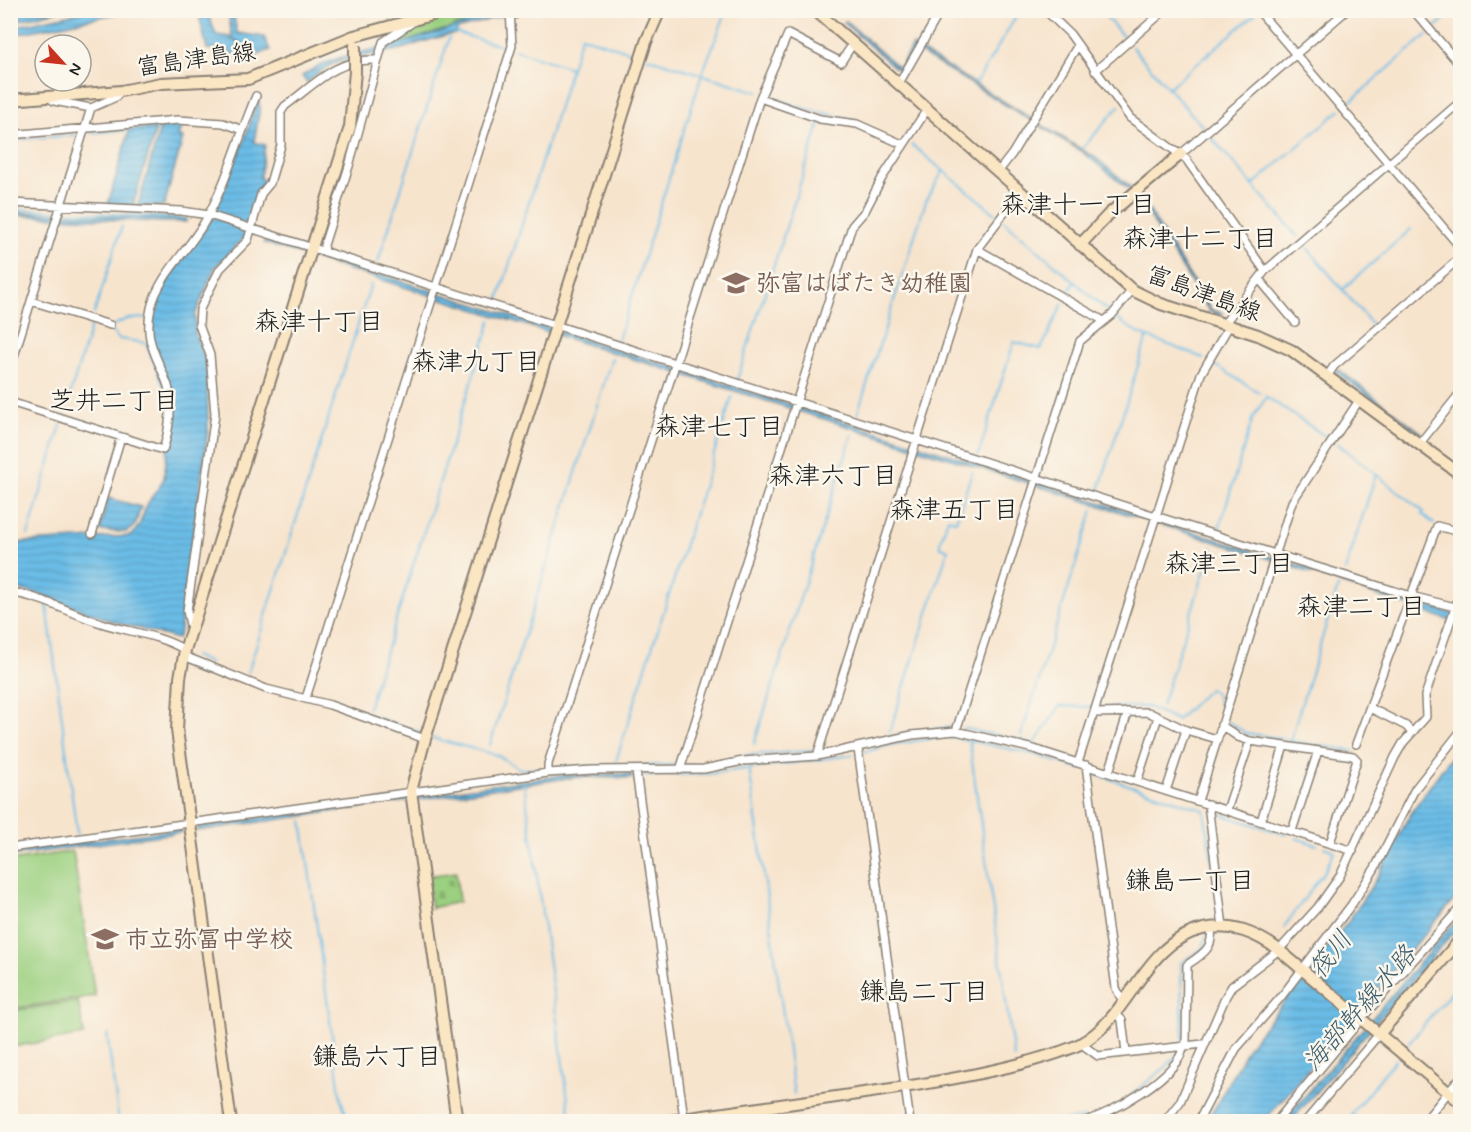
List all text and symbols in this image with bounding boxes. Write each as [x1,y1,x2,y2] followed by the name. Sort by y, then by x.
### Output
[33,33,93,93] north arrow
[135,37,258,84] street label: 富島津島線
[63,60,87,79] text: N
[1000,189,1156,223] district label: 森津十一丁目
[1122,223,1278,257] district label: 森津十二丁目
[1142,259,1265,329] street label: 富島津島線
[721,268,751,298] school or university icon: 弥富はばたき幼稚園
[756,269,972,300] place label: 弥富はばたき幼稚園
[254,306,384,340] district label: 森津十丁目
[411,346,541,380] district label: 森津九丁目
[49,385,179,419] district label: 芝井二丁目
[654,411,784,445] district label: 森津七丁目
[768,460,898,494] district label: 森津六丁目
[889,494,1019,528] district label: 森津五丁目
[1164,548,1294,582] district label: 森津三丁目
[1296,591,1426,625] district label: 森津二丁目
[1125,865,1255,899] district label: 鎌島一丁目
[90,924,120,954] school or university icon: 市立弥冨中学校
[1302,924,1361,986] water label: 筏川
[125,925,293,956] place label: 市立弥冨中学校
[1297,938,1426,1079] water label: 海部幹線水路
[859,976,989,1010] district label: 鎌島二丁目
[312,1041,442,1075] district label: 鎌島六丁目

